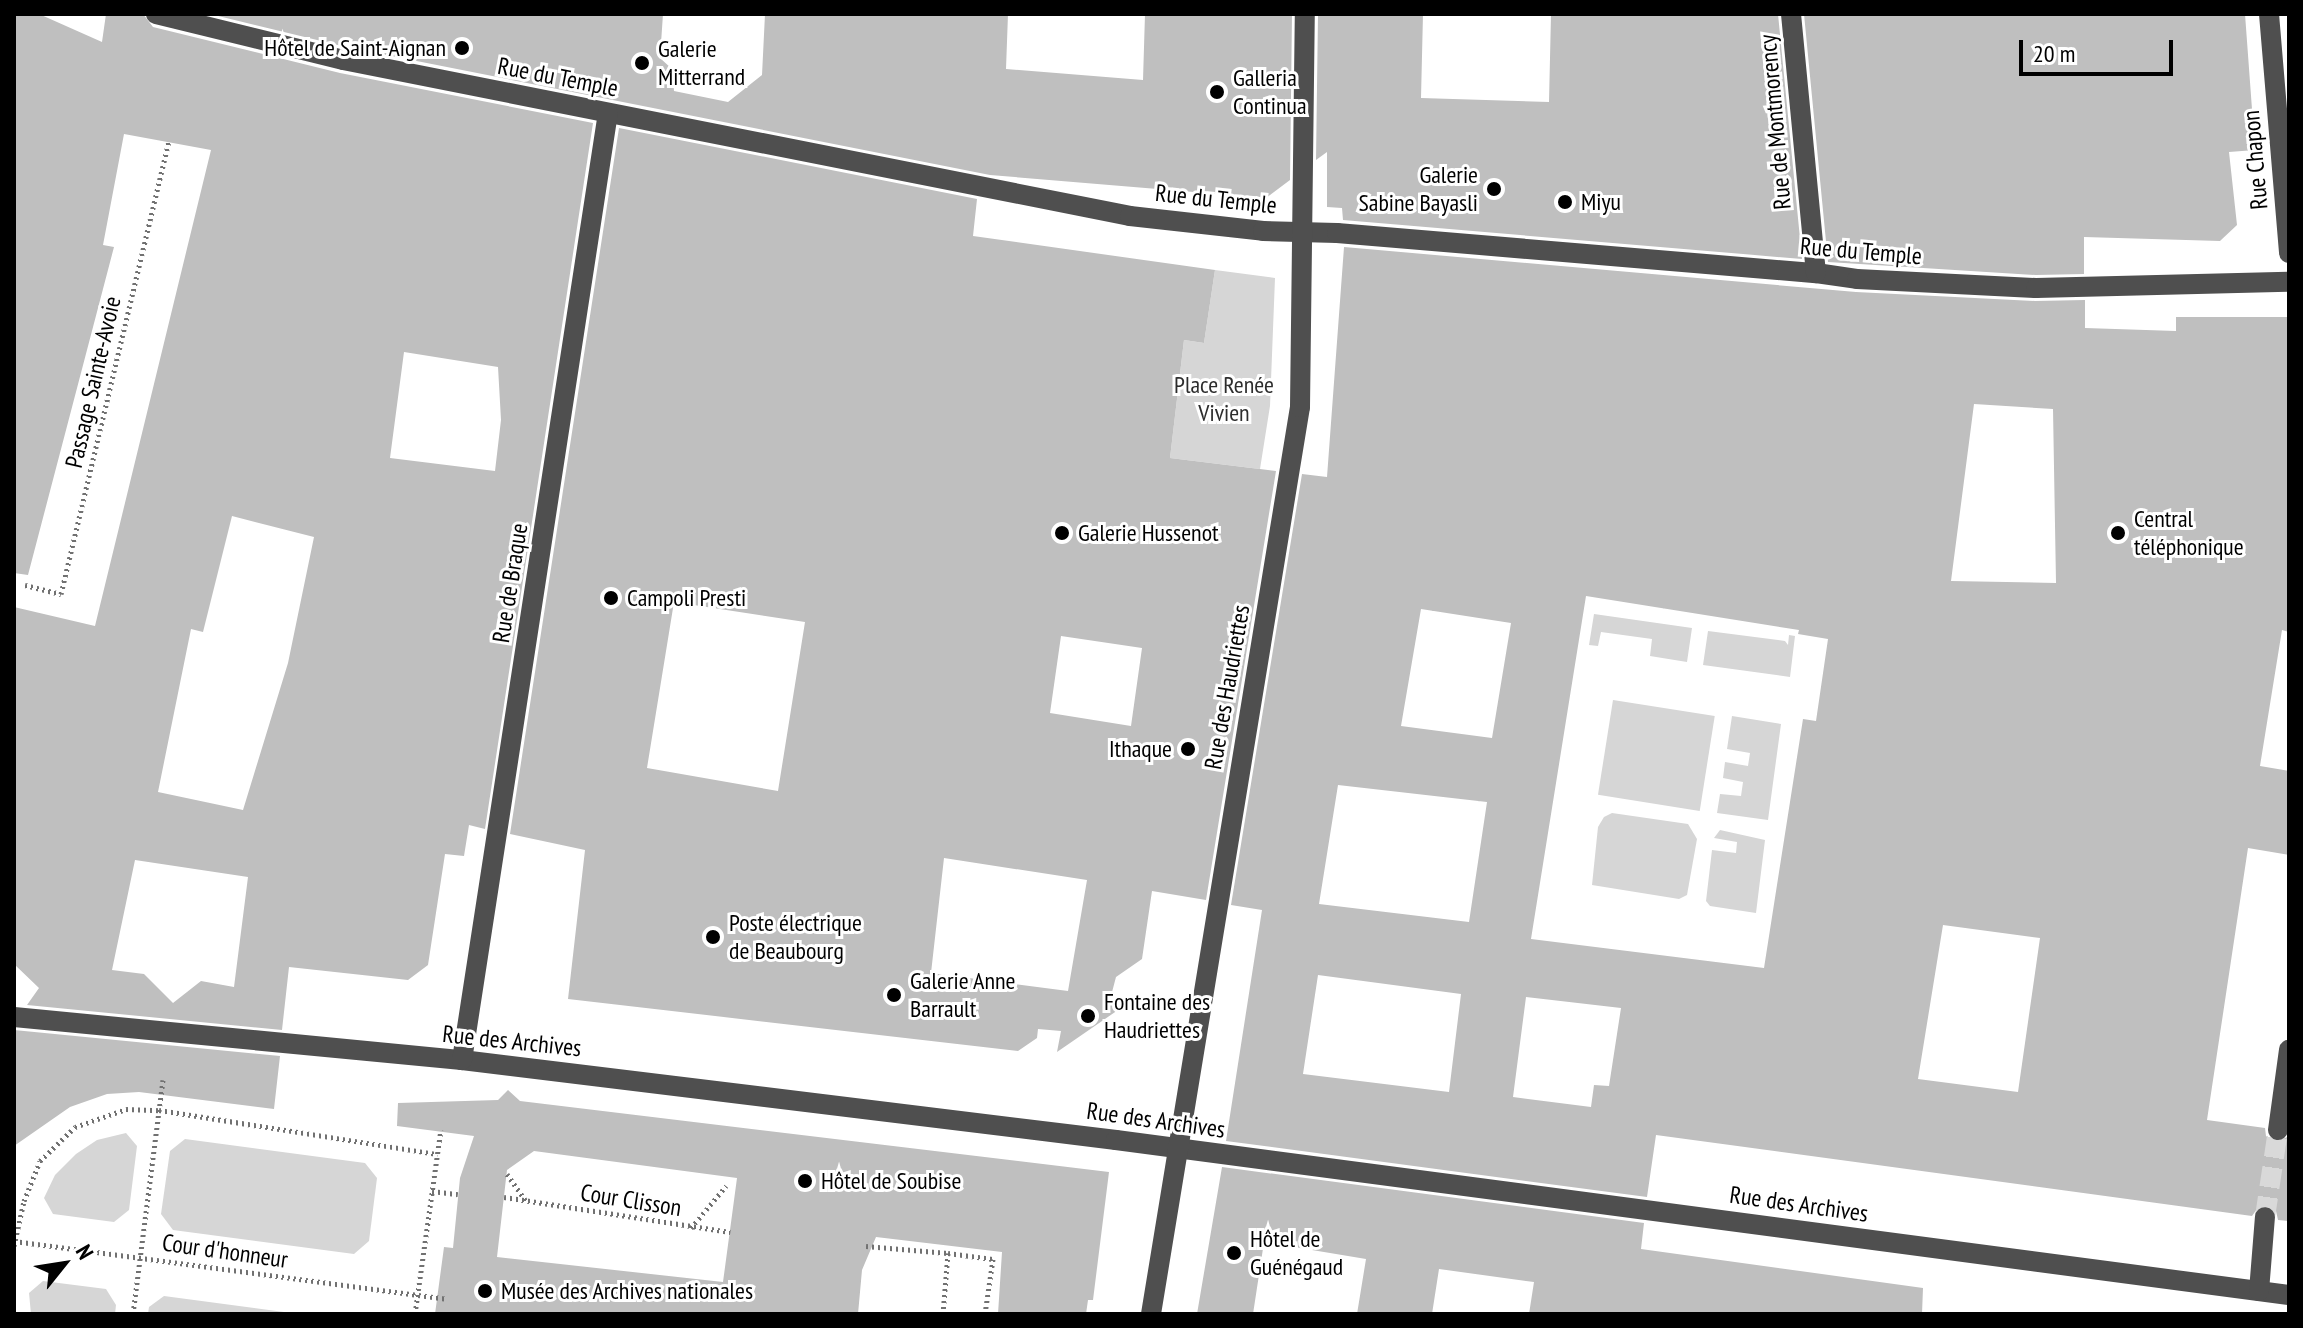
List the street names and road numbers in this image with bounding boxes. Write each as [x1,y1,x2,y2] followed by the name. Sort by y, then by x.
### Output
[1753,33,1797,211] street label: Rue de Montmorency
[495,51,621,103] street label: Rue du Temple
[2236,109,2274,211] street label: Rue Chapon
[1154,178,1278,220] street label: Rue du Temple
[1799,231,1923,271] street label: Rue du Temple
[59,293,127,471] street label: Passage Sainte-Avoie
[486,521,534,645] street label: Rue de Braque
[1198,603,1256,771] street label: Rue des Haudriettes
[441,1019,583,1063] street label: Rue des Archives
[1085,1096,1227,1144] street label: Rue des Archives
[579,1178,683,1222] street label: Cour Clisson
[1728,1180,1870,1228] street label: Rue des Archives
[160,1228,290,1274] street label: Cour d'honneur

